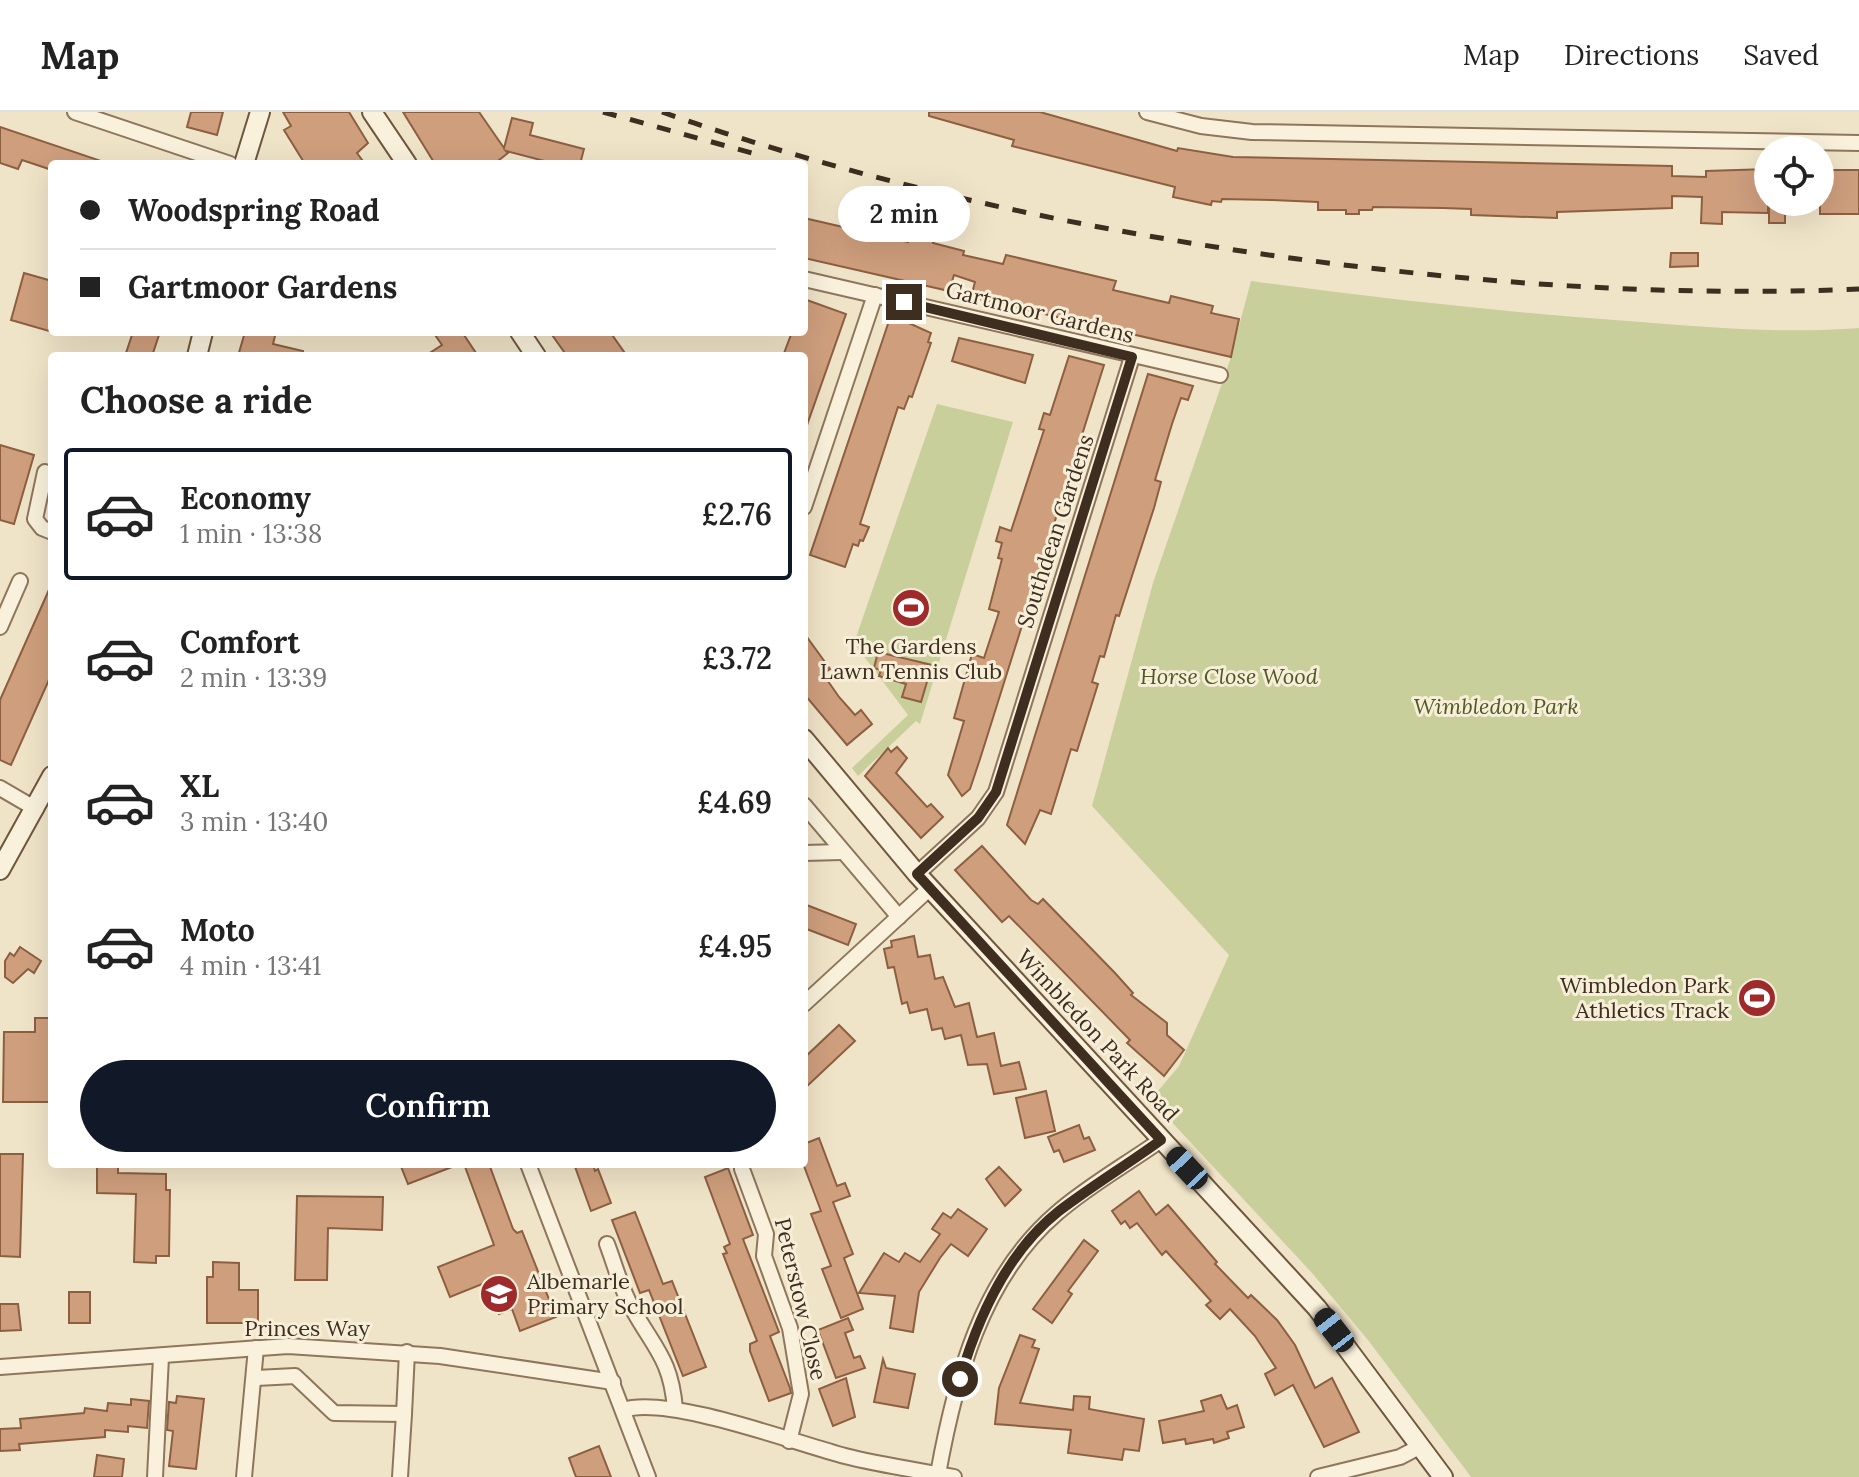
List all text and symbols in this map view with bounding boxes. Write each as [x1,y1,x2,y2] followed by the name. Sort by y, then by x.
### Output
[40,31,119,79] text: Map
[1463,37,1520,73] text: Map
[1564,37,1699,73] text: Directions
[1743,37,1819,73] text: Saved
[1754,136,1834,216] map controls
[1754,136,1834,216] button: locate
[838,186,970,242] callout: 2 min
[128,191,380,229] text: Woodspring Road
[870,197,938,230] text: 2 min
[128,268,397,306] text: Gartmoor Gardens
[943,275,1137,349] street label: Gartmoor Gardens
[886,284,922,320] route end
[80,377,312,423] text: Choose a ride
[1011,431,1099,631] street label: Southdean Gardens
[84,478,156,550] icon: car
[180,479,311,517] text: Economy
[702,495,772,533] text: £2.76
[180,517,322,550] text: 1 min · 13:38
[890,587,932,629] sports icon: The Gardens Lawn Tennis Club
[84,622,156,694] icon: car
[180,623,300,661] text: Comfort
[820,632,1002,685] place label: The Gardens Lawn Tennis Club
[702,639,772,677] text: £3.72
[180,661,327,694] text: 2 min · 13:39
[1140,662,1319,690] park label: Horse Close Wood
[1413,692,1579,720] park label: Wimbledon Park
[84,766,156,838] icon: car
[180,767,219,805] text: XL
[697,783,772,821] text: £4.69
[180,805,329,838] text: 3 min · 13:40
[84,910,156,982] icon: car
[180,911,255,949] text: Moto
[698,927,772,965] text: £4.95
[1011,943,1185,1127] street label: Wimbledon Park Road
[180,949,321,982] text: 4 min · 13:41
[1560,971,1729,1024] place label: Wimbledon Park Athletics Track
[1736,977,1778,1019] sports icon: Wimbledon Park Athletics Track
[80,1060,776,1152] button: Confirm
[1162,1142,1212,1194] car
[769,1215,833,1383] street label: Peterstow Close
[526,1267,683,1320] place label: Albemarle Primary School
[478,1273,520,1315] school or university icon: Albemarle Primary School
[1310,1304,1358,1356] car
[244,1314,370,1342] street label: Princes Way
[942,1361,978,1397] route start

